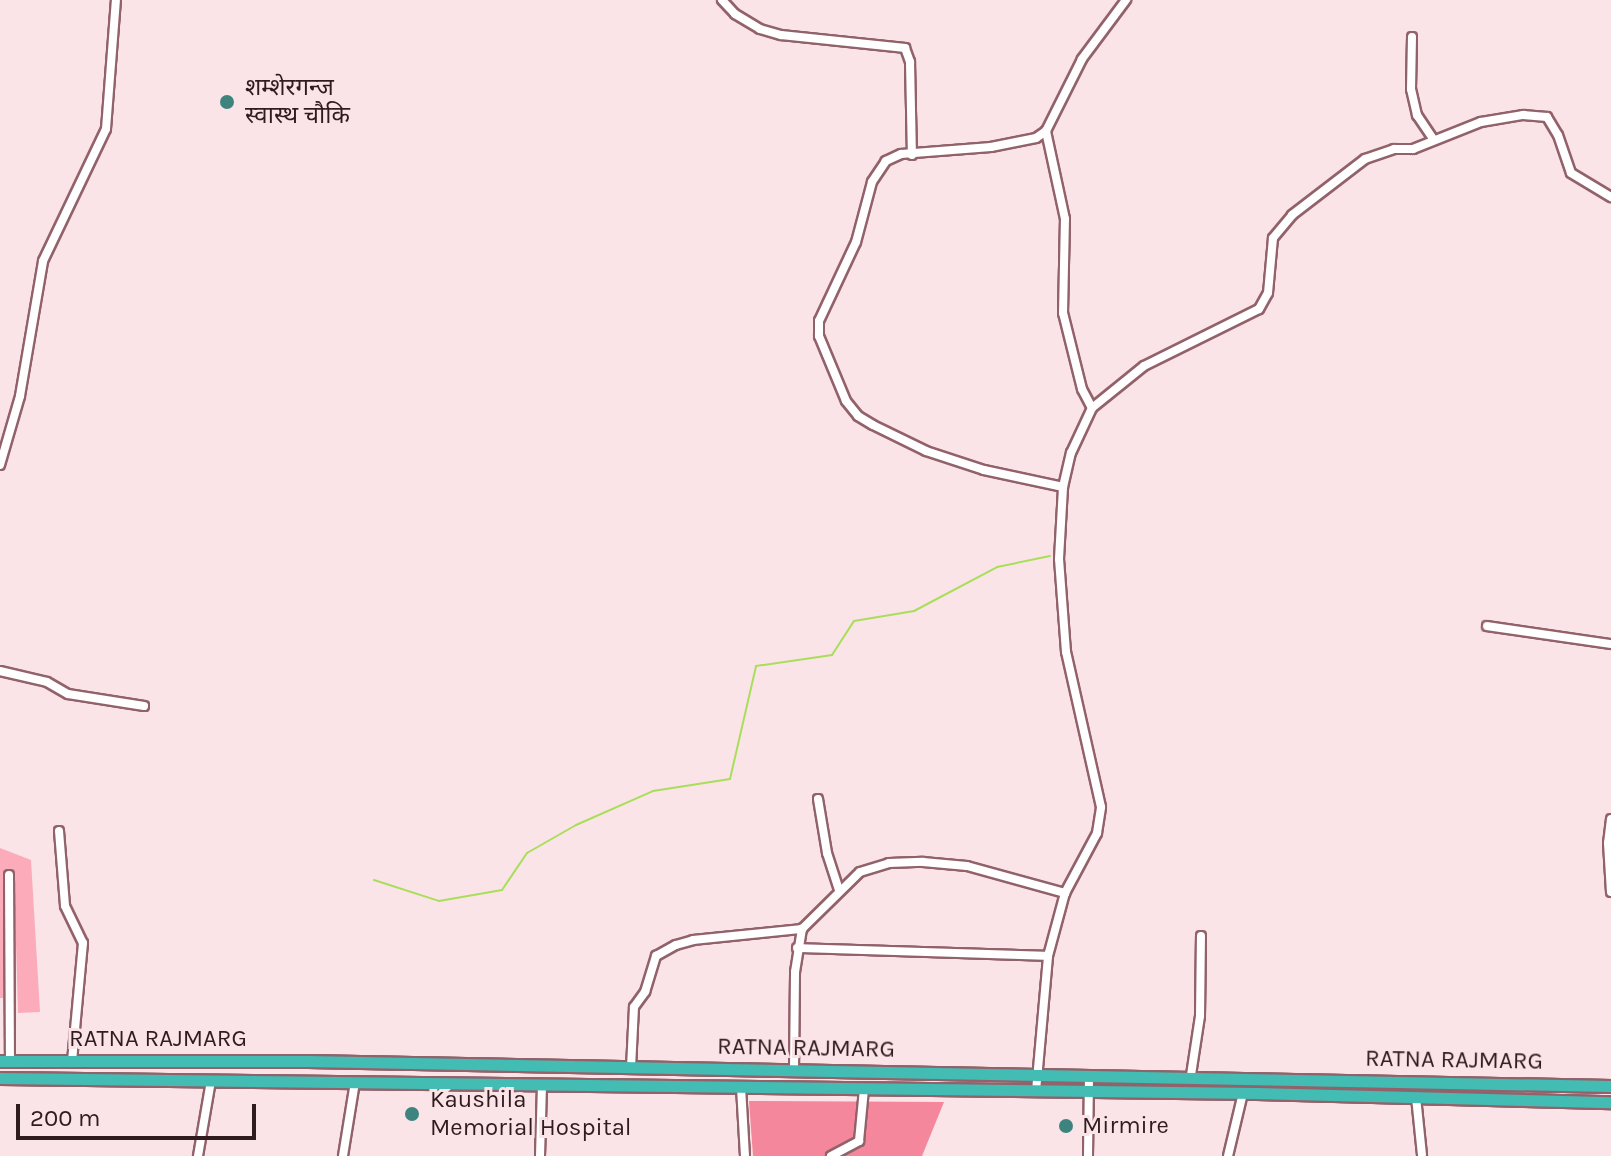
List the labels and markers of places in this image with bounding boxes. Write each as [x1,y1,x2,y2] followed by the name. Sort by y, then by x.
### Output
[245,74,350,130] place label: शम्शेरगन्ज स्वास्थ चौकि
[216,91,238,113] marker: शम्शेरगन्ज स्वास्थ चौकि
[430,1086,632,1142] place label: Kaushila Memorial Hospital
[401,1103,423,1125] marker: Kaushila Memorial Hospital
[1082,1112,1169,1140] place label: Mirmire
[1057,1117,1075,1135] marker: Mirmire

